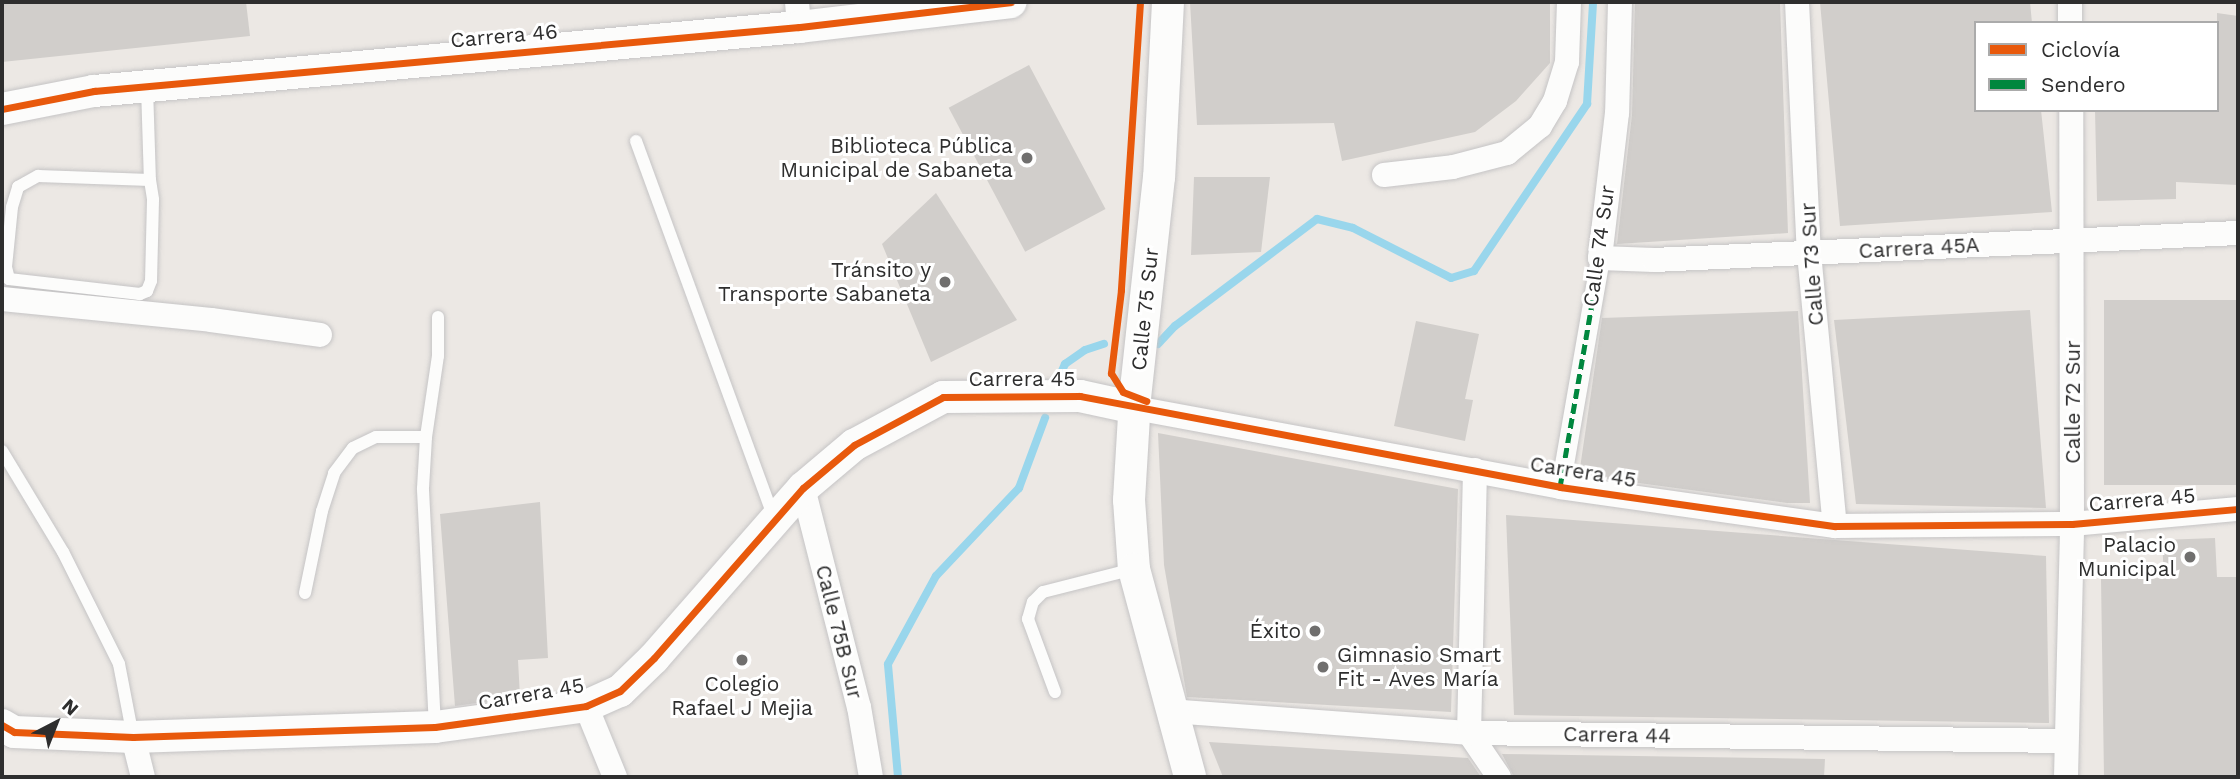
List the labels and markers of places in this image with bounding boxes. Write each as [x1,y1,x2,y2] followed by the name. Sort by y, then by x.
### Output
[780,133,1013,183] place label: Biblioteca Pública Municipal de Sabaneta
[1019,150,1035,166] marker: Biblioteca Pública Municipal de Sabaneta
[718,257,931,307] place label: Tránsito y Transporte Sabaneta
[937,274,953,290] marker: Tránsito y Transporte Sabaneta
[2078,532,2176,582] place label: Palacio Municipal
[2182,549,2198,565] marker: Palacio Municipal
[1249,618,1301,644] place label: Éxito
[1307,623,1323,639] marker: Éxito
[1337,642,1501,692] place label: Gimnasio Smart Fit - Aves María
[734,652,750,668] marker: Colegio Rafael J Mejia
[1315,659,1331,675] marker: Gimnasio Smart Fit - Aves María
[671,671,813,721] place label: Colegio Rafael J Mejia

